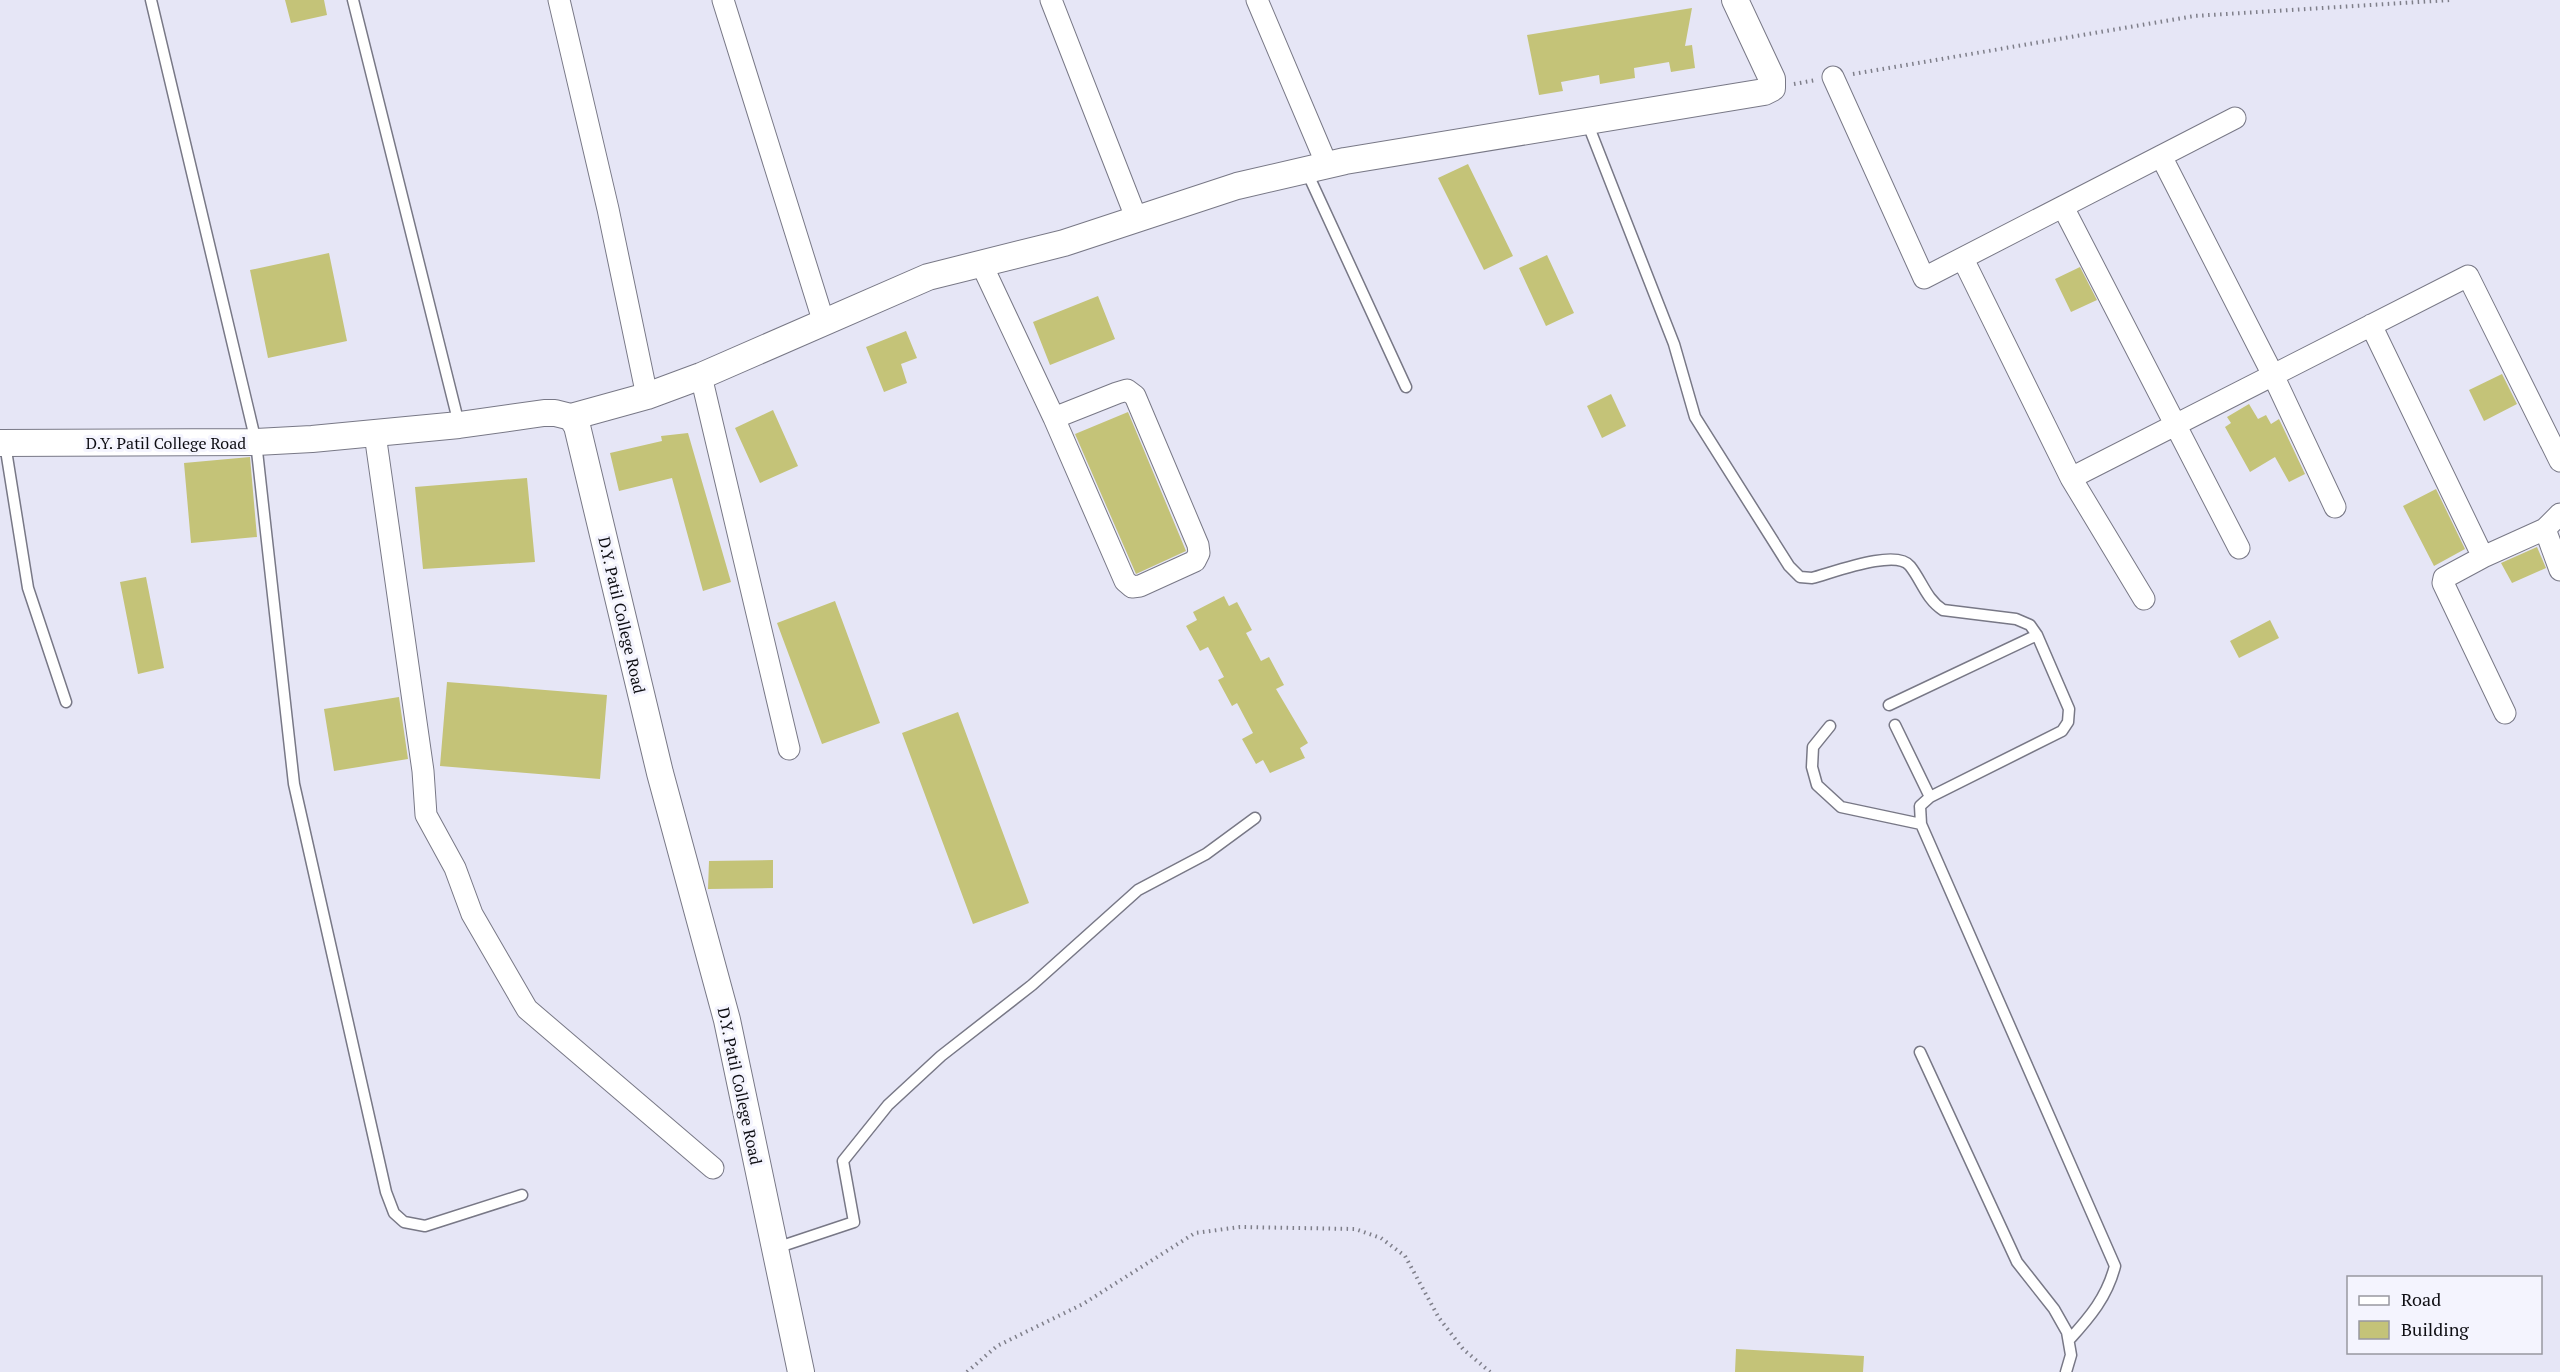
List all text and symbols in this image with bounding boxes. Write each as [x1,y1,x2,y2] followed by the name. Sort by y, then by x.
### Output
[86,432,246,454] street label: D.Y. Patil College Road
[593,534,651,696] street label: D.Y. Patil College Road
[713,1005,767,1167] street label: D.Y. Patil College Road
[2347,1276,2542,1354] legend
[2401,1287,2441,1311] text: Road
[2401,1317,2469,1341] text: Building

